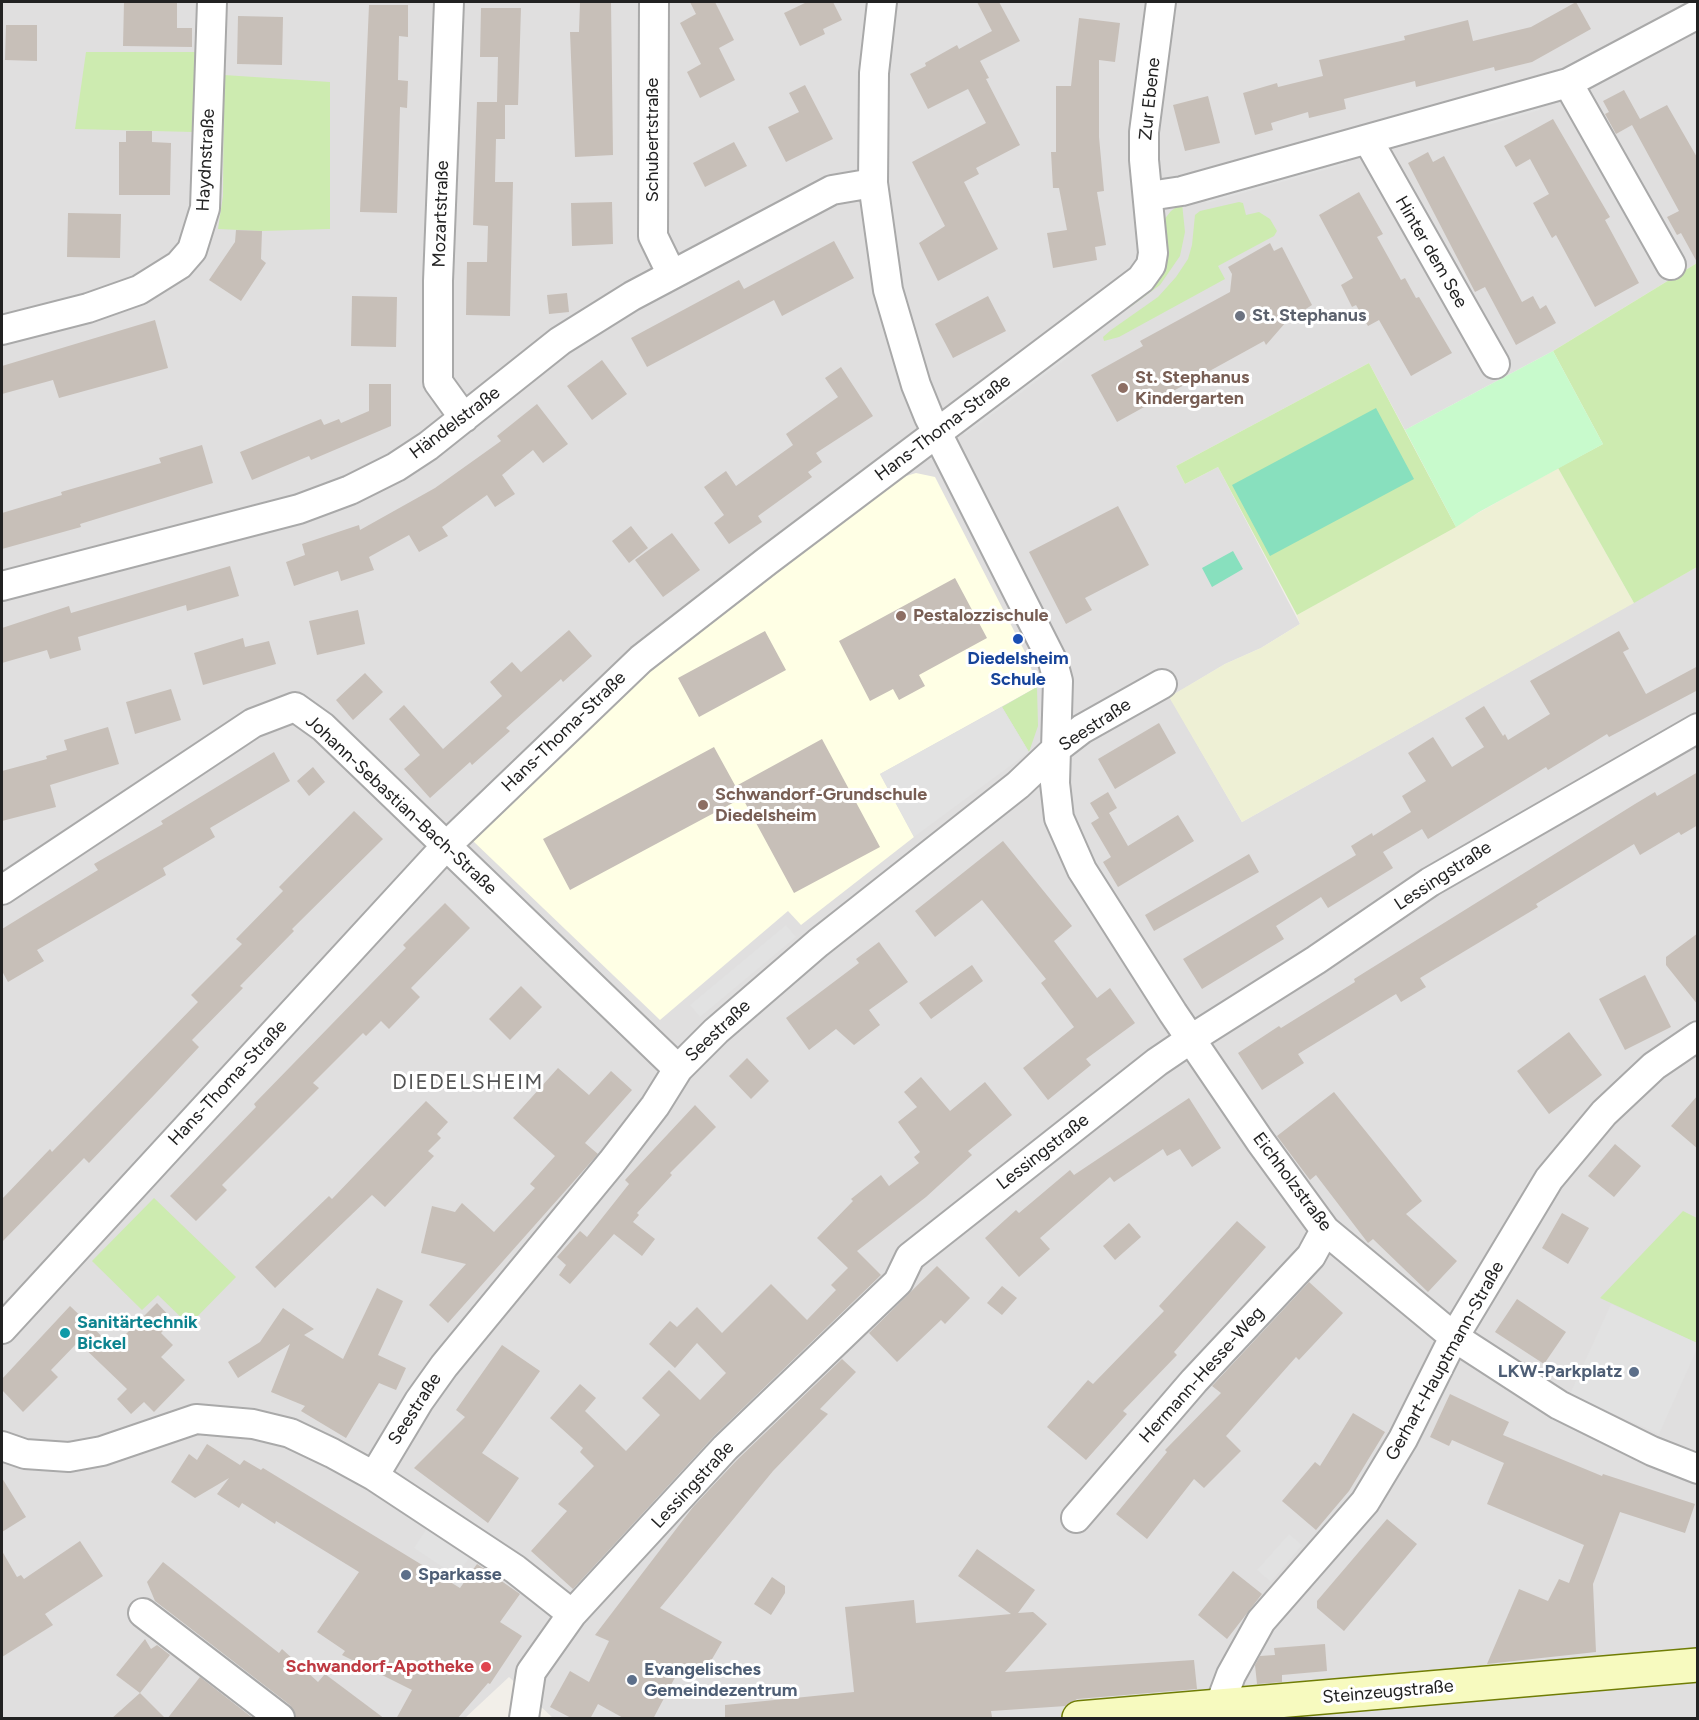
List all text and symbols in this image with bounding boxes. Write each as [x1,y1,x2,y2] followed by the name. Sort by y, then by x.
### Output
[1135,57,1165,141] street label: Zur Ebene
[642,78,664,202] street label: Schubertstraße
[193,108,219,212] street label: Haydnstraße
[428,160,454,268] street label: Mozartstraße
[1390,192,1472,312] street label: Hinter dem See
[1252,305,1366,327] place label: St. Stephanus
[1233,309,1247,323] marker: St. Stephanus
[1135,367,1249,410] place label: St. Stephanus Kindergarten
[871,370,1015,486] street label: Hans-Thoma-Straße
[1116,381,1130,395] marker: St. Stephanus Kindergarten
[406,382,504,464] street label: Händelstraße
[913,605,1049,627] place label: Pestalozzischule
[894,609,908,623] marker: Pestalozzischule
[1011,632,1025,646] marker: Diedelsheim Schule
[967,648,1069,690] place label: Diedelsheim Schule
[497,667,631,797] street label: Hans-Thoma-Straße
[1055,694,1135,756] street label: Seestraße
[301,711,501,899] street label: Johann-Sebastian-Bach-Straße
[715,784,927,826] place label: Schwandorf-Grundschule Diedelsheim
[696,798,710,812] marker: Schwandorf-Grundschule Diedelsheim
[1390,837,1496,915] street label: Lessingstraße
[681,995,755,1067] street label: Seestraße
[164,1016,292,1150] street label: Hans-Thoma-Straße
[392,1070,544,1096] district label: DIEDELSHEIM
[993,1109,1093,1195] street label: Lessingstraße
[1248,1128,1336,1236] street label: Eichholzstraße
[1381,1258,1509,1464] street label: Gerhart-Hauptmann-Straße
[1135,1302,1269,1448] street label: Hermann-Hesse-Weg
[77,1312,198,1354] place label: Sanitärtechnik Bickel
[58,1326,72,1340] marker: Sanitärtechnik Bickel
[1498,1361,1622,1383] place label: LKW-Parkplatz
[1627,1365,1641,1379] marker: LKW-Parkplatz
[384,1369,446,1449] street label: Seestraße
[647,1437,739,1533] street label: Lessingstraße
[418,1564,502,1586] place label: Sparkasse
[399,1568,413,1582] marker: Sparkasse
[285,1656,474,1678] place label: Schwandorf-Apotheke
[644,1659,797,1702] place label: Evangelisches Gemeindezentrum
[479,1660,493,1674] marker: Schwandorf-Apotheke
[625,1673,639,1687] marker: Evangelisches Gemeindezentrum
[1322,1676,1454,1708] street label: Steinzeugstraße

